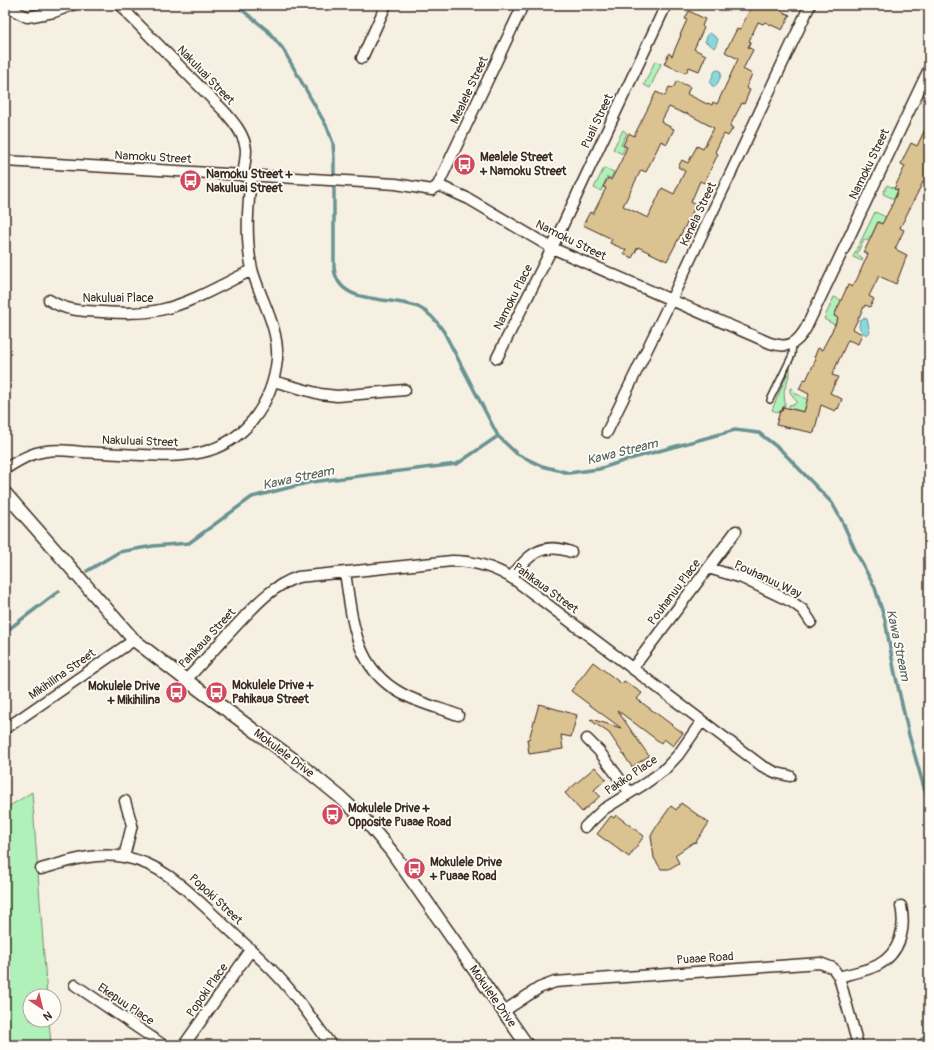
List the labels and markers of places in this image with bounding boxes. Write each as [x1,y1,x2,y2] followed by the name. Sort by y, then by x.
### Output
[479,150,568,179] place label: Mealele Street + Namoku Street
[451,151,477,177] bus stop icon: Mealele Street + Namoku Street
[206,167,294,196] place label: Namoku Street + Nakuluai Street
[178,168,204,194] bus stop icon: Namoku Street + Nakuluai Street
[232,678,314,707] place label: Mokulele Drive + Pahikaua Street
[88,679,161,708] place label: Mokulele Drive + Mikihilina
[203,679,229,705] bus stop icon: Mokulele Drive + Pahikaua Street
[163,680,189,706] bus stop icon: Mokulele Drive + Mikihilina
[348,801,452,830] place label: Mokulele Drive + Opposite Puaae Road
[319,802,345,828] bus stop icon: Mokulele Drive + Opposite Puaae Road
[429,855,503,884] place label: Mokulele Drive + Puaae Road
[401,856,427,882] bus stop icon: Mokulele Drive + Puaae Road

